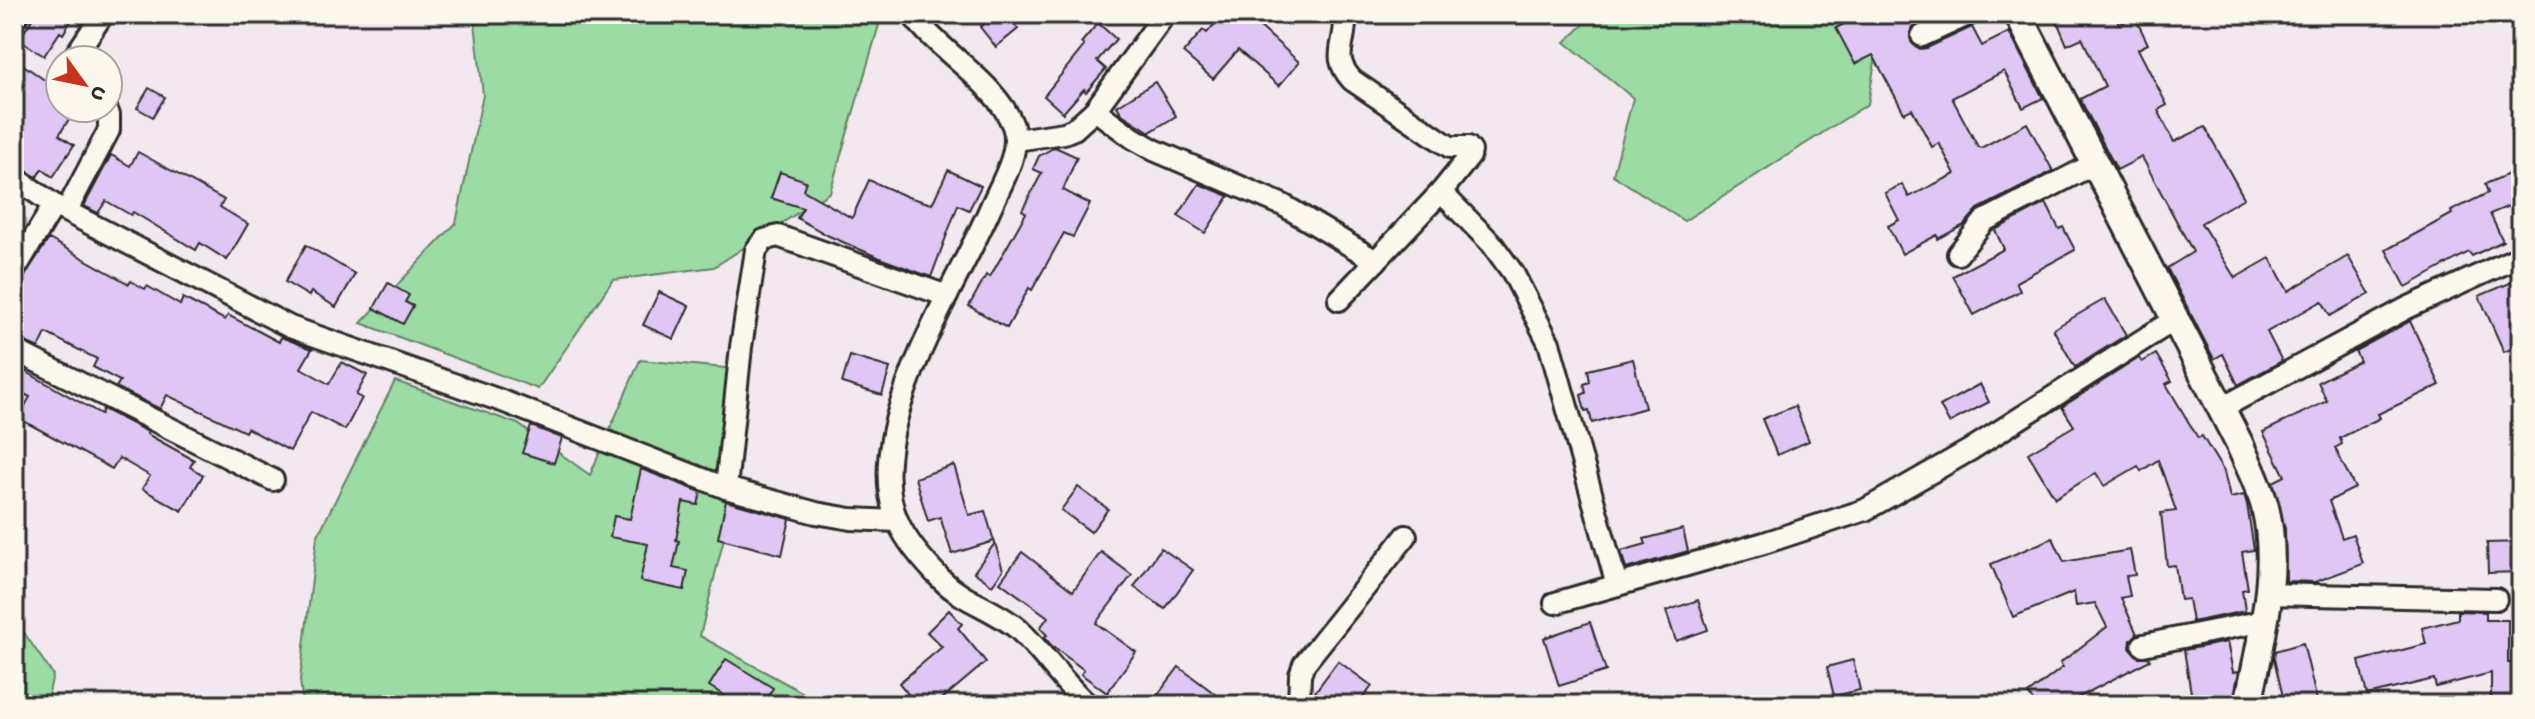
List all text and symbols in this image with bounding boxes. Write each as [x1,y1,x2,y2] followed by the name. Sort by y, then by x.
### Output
[44,44,124,124] north arrow
[83,80,112,105] text: U

